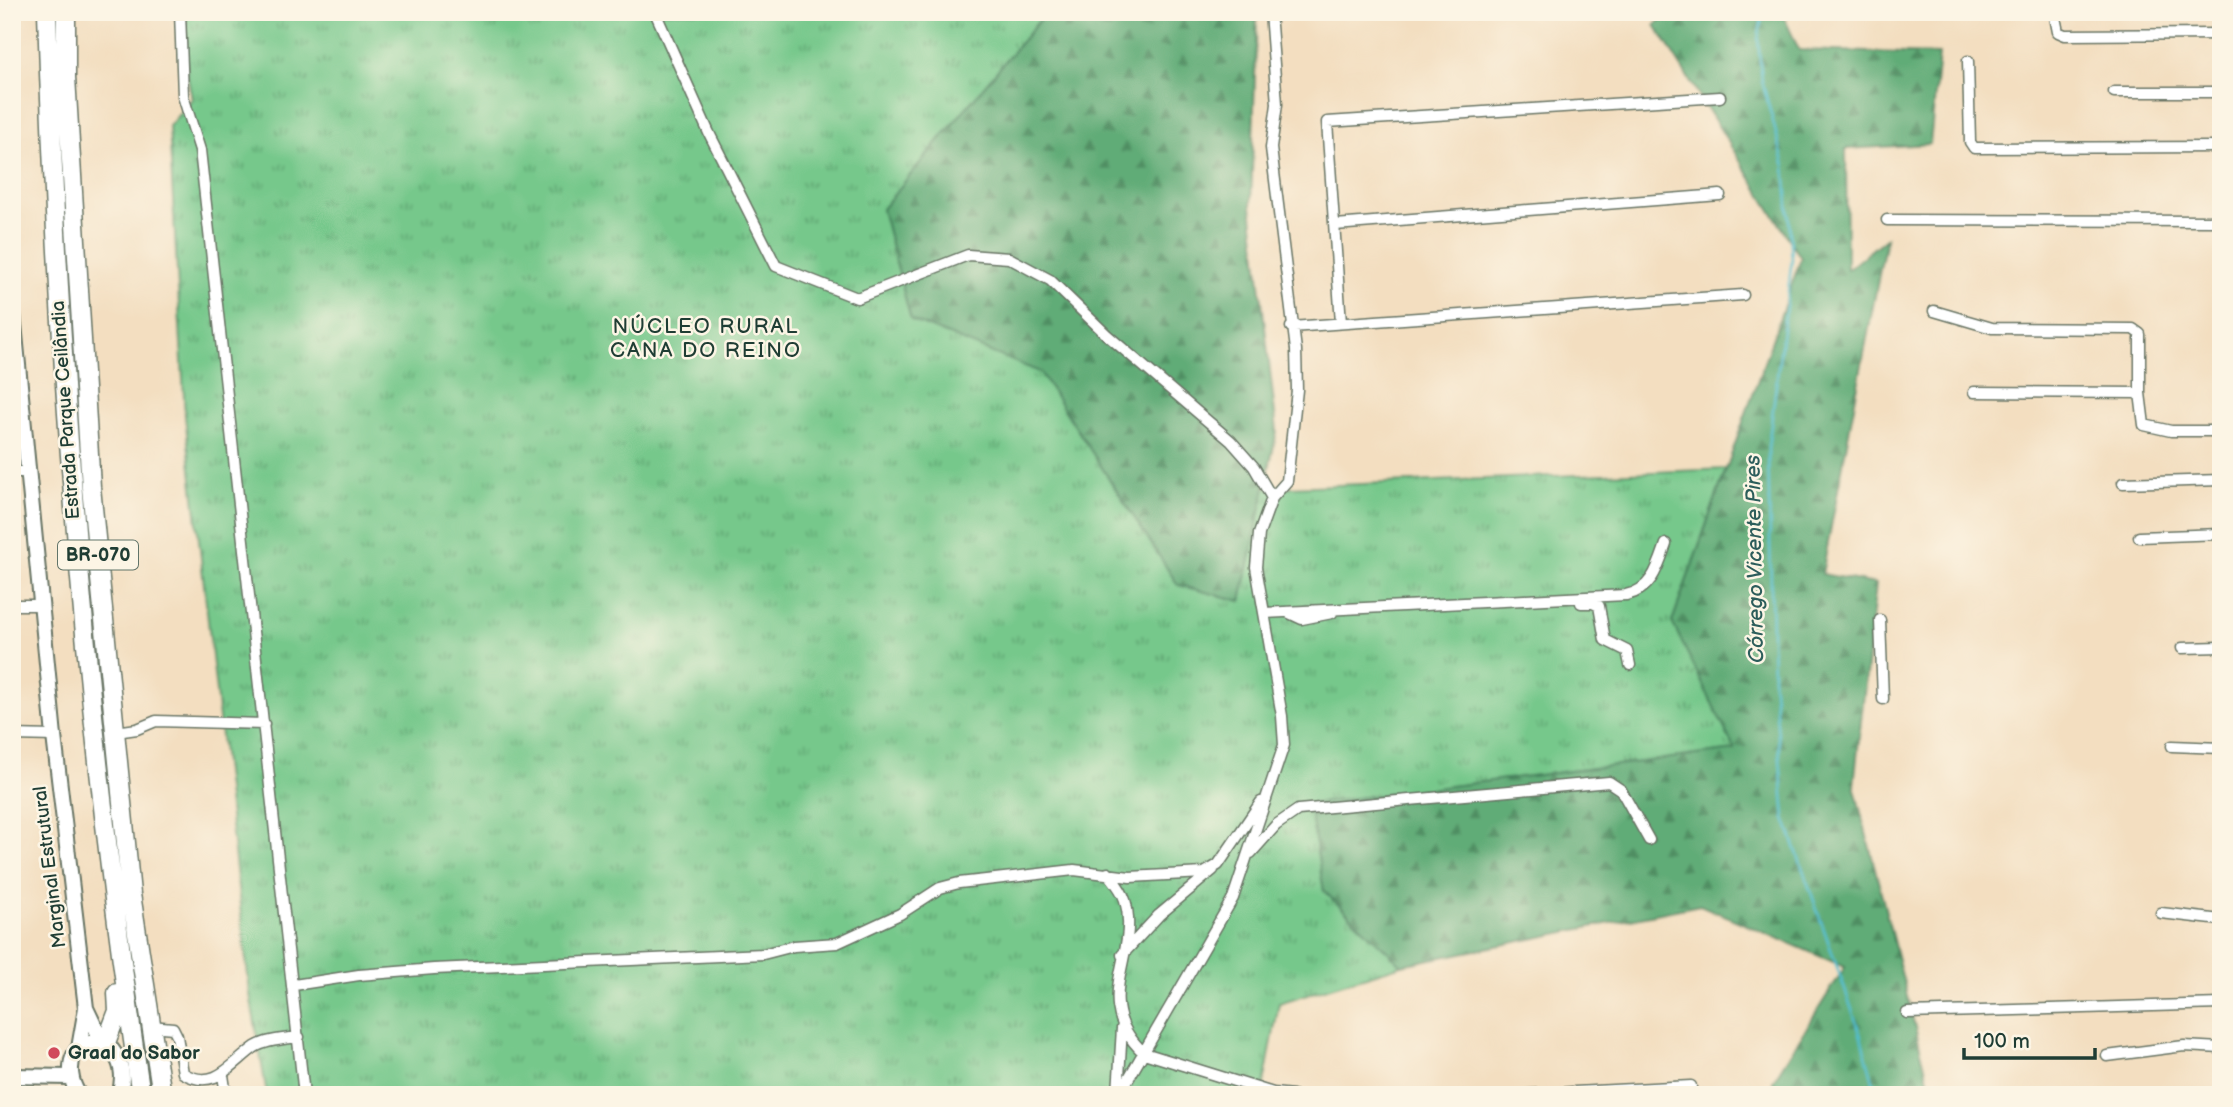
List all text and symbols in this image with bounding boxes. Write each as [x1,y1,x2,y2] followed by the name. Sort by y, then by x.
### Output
[47,300,85,520] street label: Estrada Parque Ceilândia
[610,314,802,363] district label: NÚCLEO RURAL CANA DO REINO
[1741,454,1769,663] water label: Córrego Vicente Pires
[58,540,138,570] road number: BR-070
[29,785,71,949] street label: Marginal Estrutural
[1964,1016,2095,1060] scale bar
[1974,1029,2030,1054] text: 100 m
[68,1042,200,1065] place label: Graal do Sabor
[46,1045,62,1061] marker: Graal do Sabor

